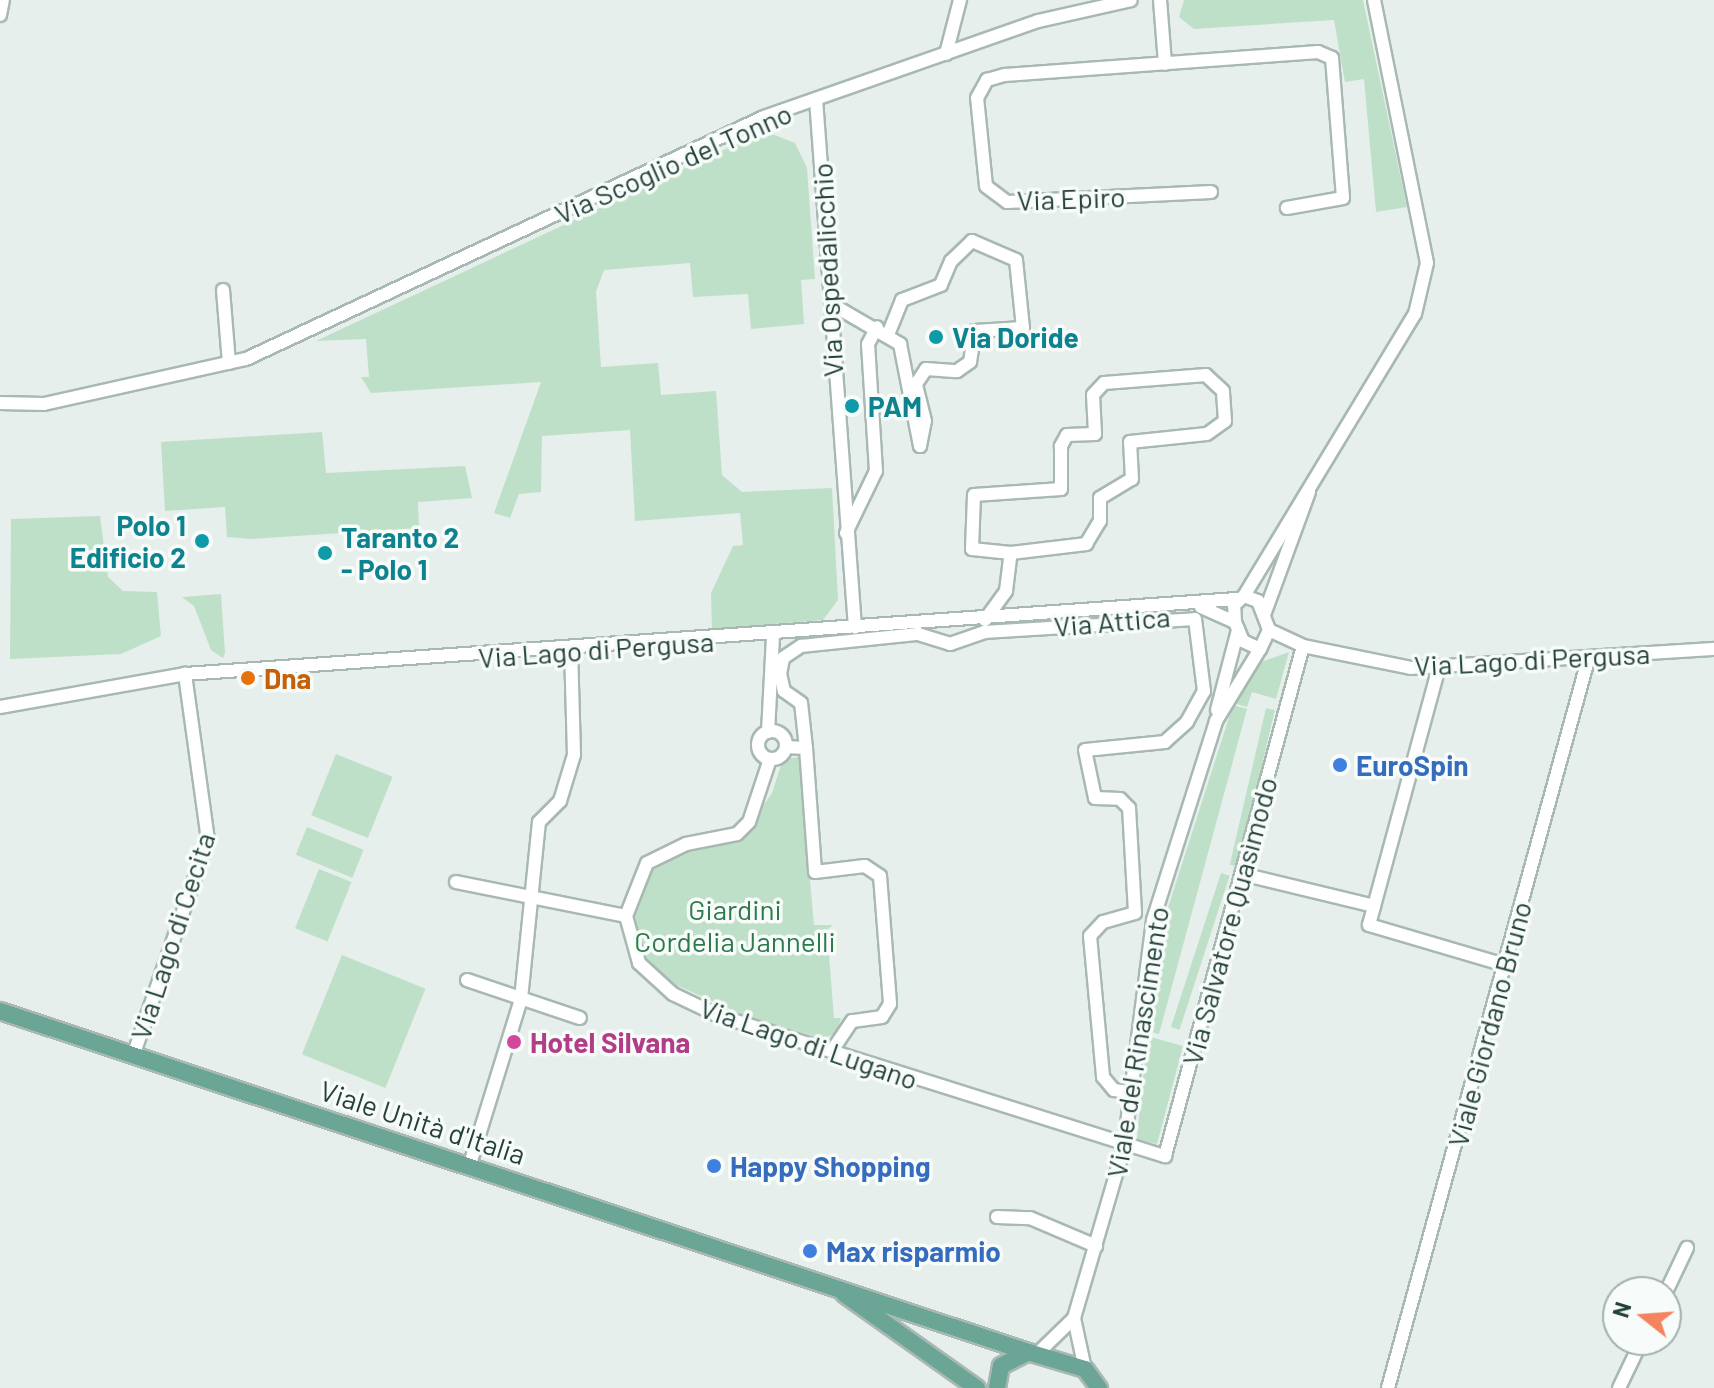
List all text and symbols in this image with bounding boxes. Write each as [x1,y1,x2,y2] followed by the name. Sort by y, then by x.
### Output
[549,96,797,230] street label: Via Scoglio del Tonno
[805,162,849,378] street label: Via Ospedalicchio
[1016,179,1126,217] street label: Via Epiro
[952,320,1079,354] place label: Via Doride
[927,328,945,346] marker: Via Doride
[868,389,922,423] place label: PAM
[843,397,861,415] marker: PAM
[70,508,186,574] place label: Polo 1 Edificio 2
[341,520,459,586] place label: Taranto 2 - Polo 1
[193,532,211,550] marker: Polo 1 Edificio 2
[316,544,334,562] marker: Taranto 2 - Polo 1
[1052,599,1172,643] street label: Via Attica
[477,624,715,674] street label: Via Lago di Pergusa
[1413,636,1651,682] street label: Via Lago di Pergusa
[264,661,311,695] place label: Dna
[239,669,257,687] marker: Dna
[1356,748,1469,782] place label: EuroSpin
[1331,756,1349,774] marker: EuroSpin
[1174,773,1284,1069] street label: Via Salvatore Quasìmodo
[123,828,221,1044] street label: Via Lago di Cecita
[634,892,836,958] park label: Giardini Cordelia Jannelli
[1440,898,1538,1150] street label: Viale Giordano Bruno
[1099,904,1175,1180] street label: Viale del Rinascimento
[696,990,922,1096] street label: Via Lago di Lugano
[530,1025,690,1059] place label: Hotel Silvana
[505,1033,523,1051] marker: Hotel Silvana
[316,1073,530,1171] street label: Viale Unità d'Italia
[730,1149,931,1183] place label: Happy Shopping
[705,1157,723,1175] marker: Happy Shopping
[826,1234,1001,1268] place label: Max risparmio
[801,1242,819,1260] marker: Max risparmio
[1602,1276,1682,1356] north arrow
[1606,1299,1636,1320] text: N

